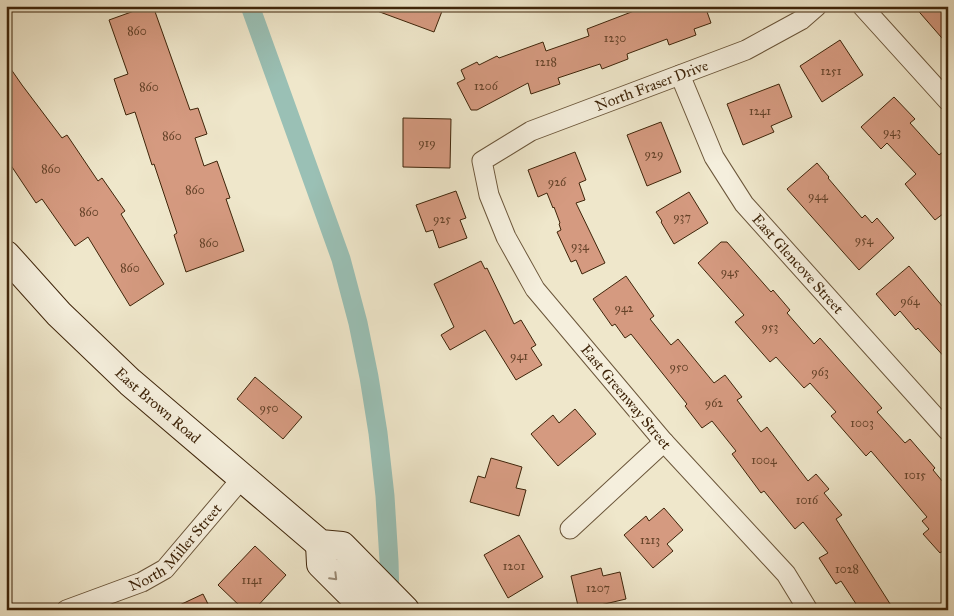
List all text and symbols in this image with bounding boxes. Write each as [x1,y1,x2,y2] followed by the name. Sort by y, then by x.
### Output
[127,24,147,38] house number: 860
[604,31,626,45] house number: 1230
[535,55,557,69] house number: 1218
[593,56,711,115] street label: North Fraser Drive
[821,64,842,78] house number: 1251
[474,79,499,93] house number: 1206
[139,80,159,94] house number: 860
[749,104,771,118] house number: 1241
[883,125,901,139] house number: 943
[162,129,182,143] house number: 860
[418,136,436,150] house number: 919
[645,147,663,161] house number: 929
[41,162,61,176] house number: 860
[548,175,567,189] house number: 926
[185,183,205,197] house number: 860
[808,189,828,203] house number: 944
[79,205,99,219] house number: 860
[673,210,691,224] house number: 937
[748,210,848,318] street label: East Glencove Street
[433,212,451,226] house number: 925
[855,233,874,247] house number: 954
[199,236,219,250] house number: 860
[571,239,589,253] house number: 934
[120,261,140,275] house number: 860
[721,265,740,279] house number: 945
[900,294,920,308] house number: 964
[614,301,634,315] house number: 942
[762,320,779,334] house number: 953
[577,341,676,454] street label: East Greenway Street
[510,349,528,363] house number: 941
[669,360,689,374] house number: 950
[111,364,205,448] street label: East Brown Road
[811,365,829,379] house number: 963
[705,396,723,410] house number: 962
[259,401,279,415] house number: 950
[850,416,874,430] house number: 1003
[751,453,777,467] house number: 1004
[904,468,926,482] house number: 1015
[796,493,819,507] house number: 1016
[126,499,226,595] street label: North Miller Street
[640,533,660,547] house number: 1213
[503,559,525,573] house number: 1201
[835,562,859,576] house number: 1028
[329,571,338,580] one-way arrow
[242,573,263,587] house number: 1141
[586,581,610,595] house number: 1207

